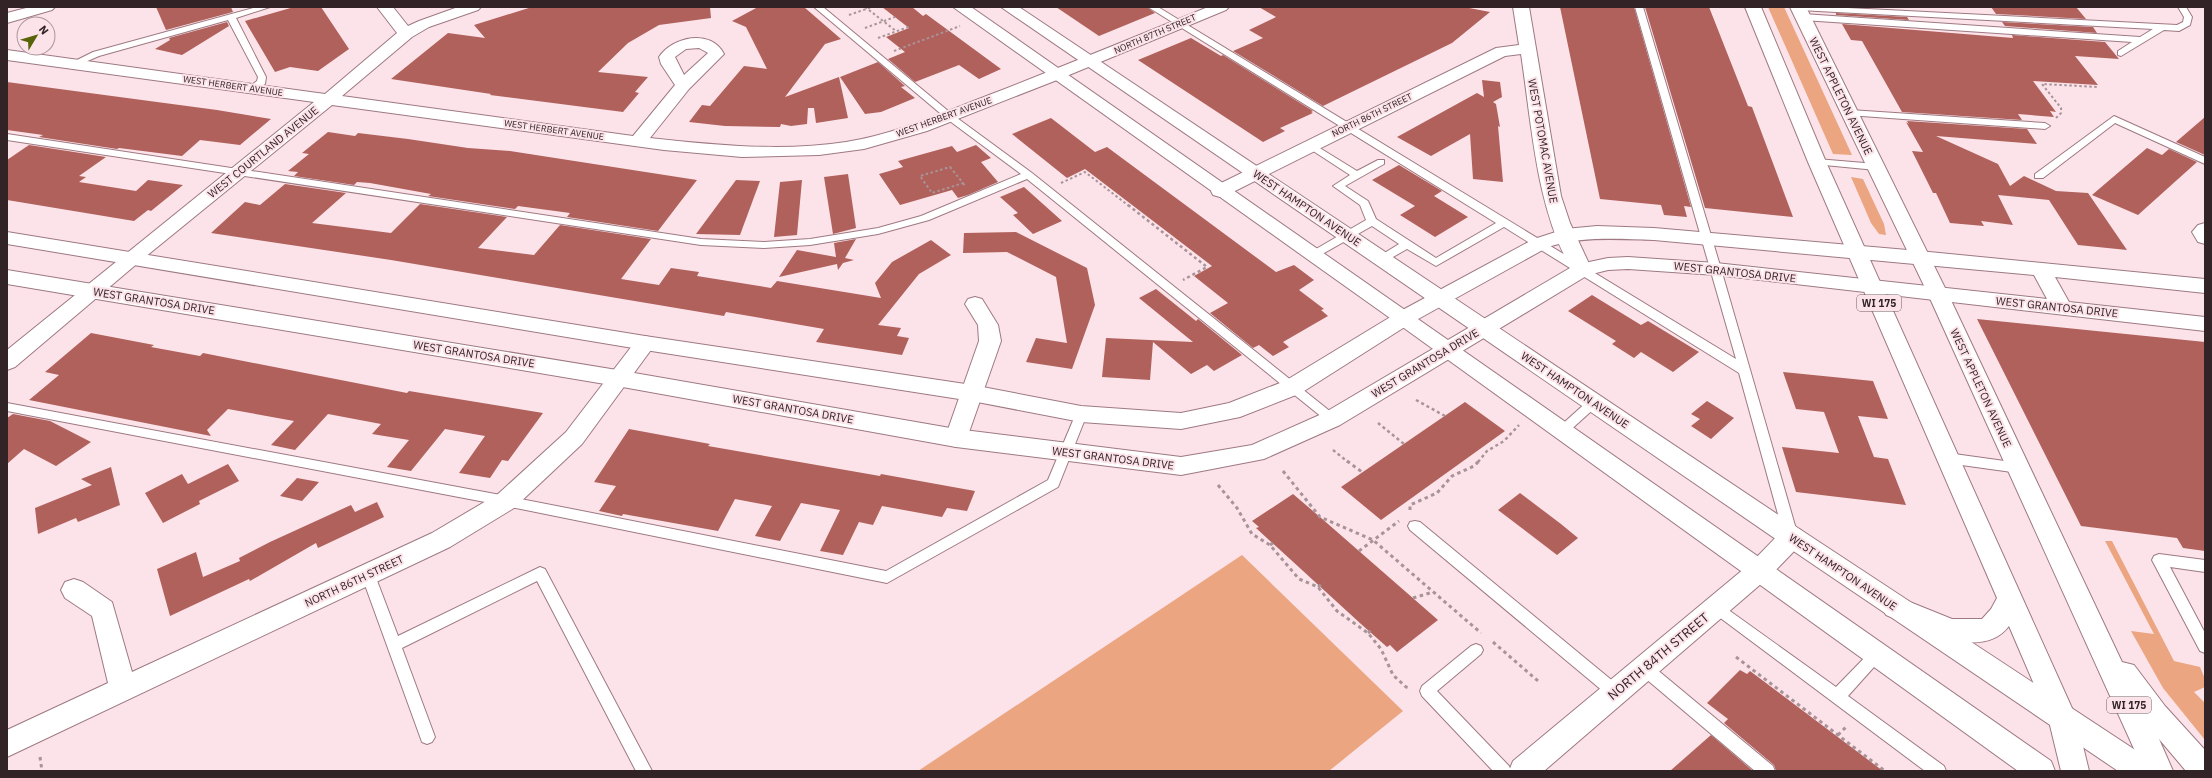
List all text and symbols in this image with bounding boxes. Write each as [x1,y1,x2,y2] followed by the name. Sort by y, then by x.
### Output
[1112,11,1197,56] street label: NORTH 87TH STREET
[16,16,56,56] north arrow
[36,22,52,37] text: N
[1806,35,1876,157] street label: WEST APPLETON AVENUE
[182,73,284,98] street label: WEST HERBERT AVENUE
[1525,78,1561,204] street label: WEST POTOMAC AVENUE
[1330,90,1414,139] street label: NORTH 86TH STREET
[895,94,993,139] street label: WEST HERBERT AVENUE
[205,103,321,201] street label: WEST COURTLAND AVENUE
[503,117,605,142] street label: WEST HERBERT AVENUE
[1250,167,1364,249] street label: WEST HAMPTON AVENUE
[1673,259,1797,285] street label: WEST GRANTOSA DRIVE
[92,284,216,318] street label: WEST GRANTOSA DRIVE
[1995,294,2119,320] street label: WEST GRANTOSA DRIVE
[1857,295,1901,311] road number: WI 175
[1369,325,1481,401] street label: WEST GRANTOSA DRIVE
[1947,326,2015,450] street label: WEST APPLETON AVENUE
[412,337,536,371] street label: WEST GRANTOSA DRIVE
[1518,349,1632,431] street label: WEST HAMPTON AVENUE
[731,391,855,427] street label: WEST GRANTOSA DRIVE
[1051,444,1175,472] street label: WEST GRANTOSA DRIVE
[1786,531,1900,613] street label: WEST HAMPTON AVENUE
[302,552,406,610] street label: NORTH 86TH STREET
[1604,609,1713,704] street label: NORTH 84TH STREET
[2107,697,2151,713] road number: WI 175

